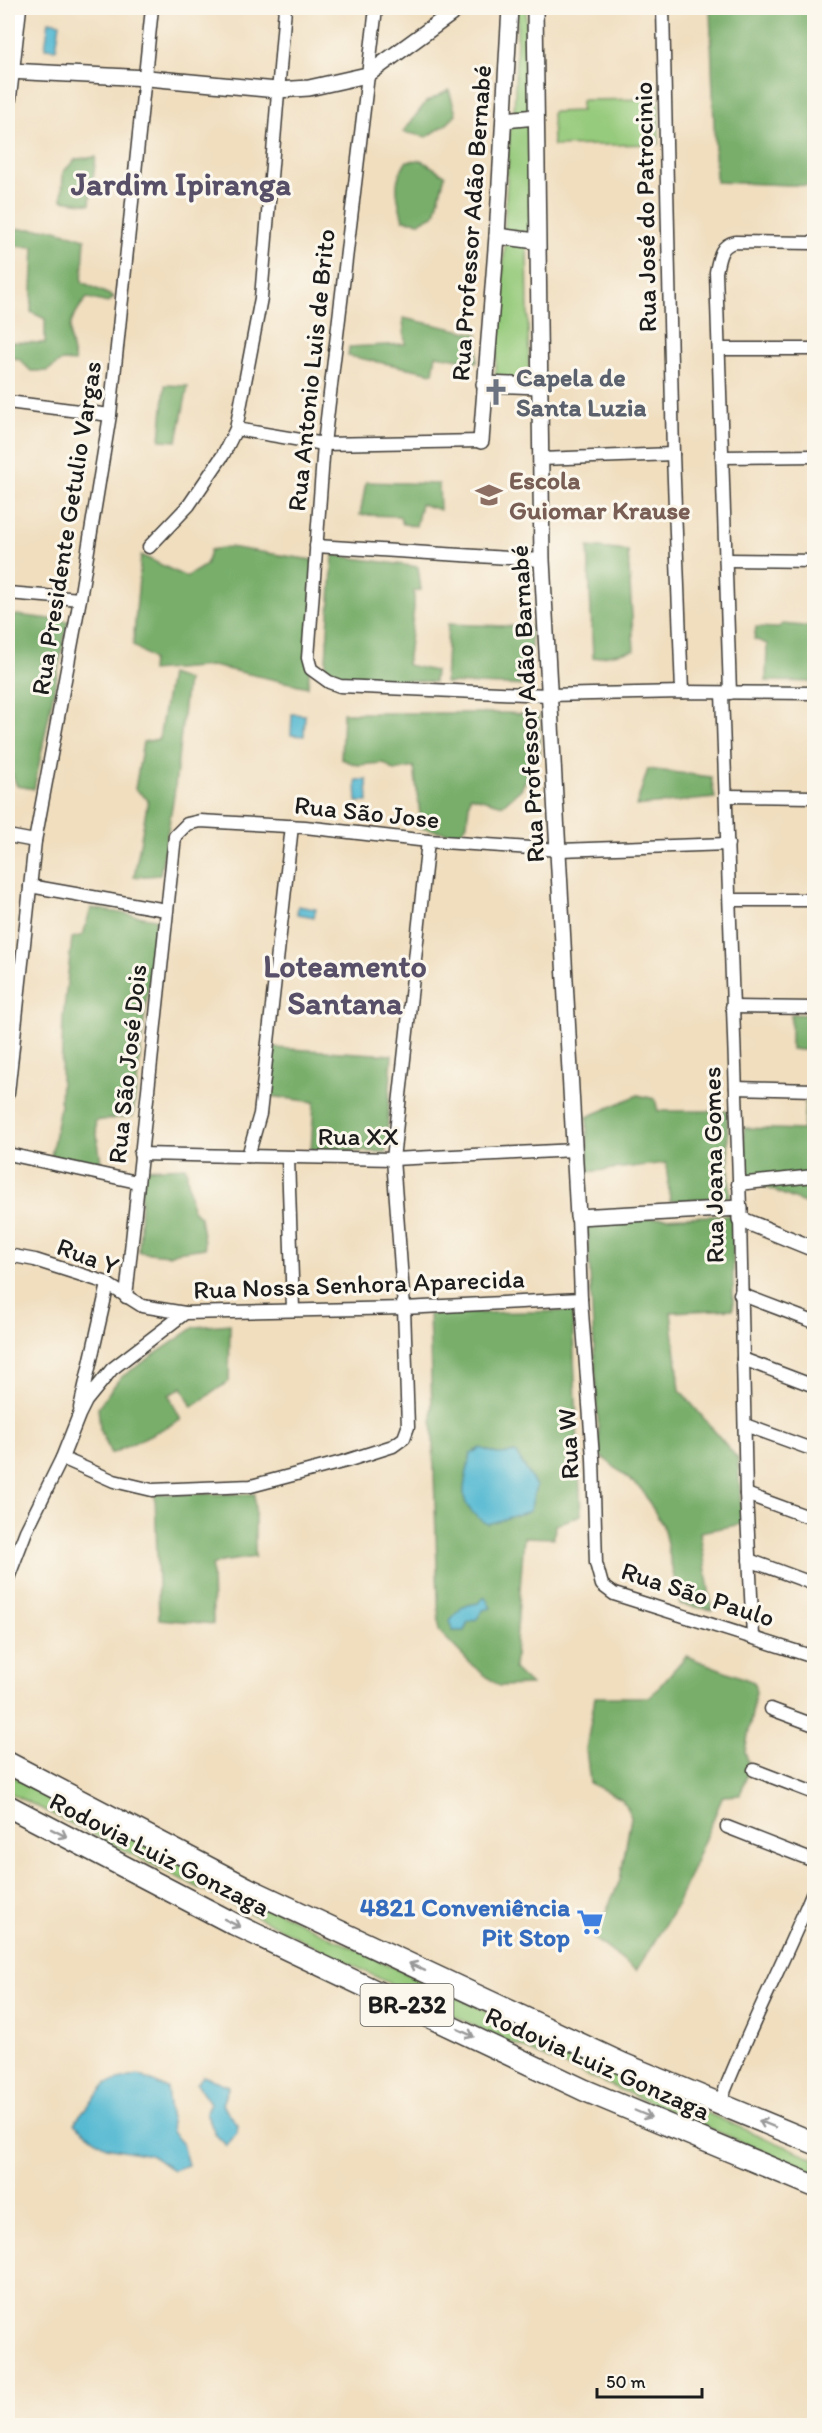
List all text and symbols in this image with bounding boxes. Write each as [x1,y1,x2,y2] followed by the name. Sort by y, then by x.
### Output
[444,64,498,382] street label: Rua Professor Adão Bernabé
[627,81,663,333] street label: Rua José do Patrocinio
[70,165,291,203] district label: Jardim Ipiranga
[280,227,342,513] street label: Rua Antonio Luis de Brito
[24,359,108,697] street label: Rua Presidente Getulio Vargas
[516,361,647,423] place label: Capela de Santa Luzia
[481,377,511,407] church icon: Capela de Santa Luzia
[509,464,690,526] place label: Escola Guiomar Krause
[474,480,504,510] school or university icon: Escola Guiomar Krause
[503,544,551,864] street label: Rua Professor Adão Barnabé
[293,788,441,836] street label: Rua São Jose
[263,947,427,1022] district label: Loteamento Santana
[101,963,153,1165] street label: Rua São José Dois
[695,1066,731,1264] street label: Rua Joana Gomes
[317,1120,399,1152] street label: Rua XX
[53,1230,124,1282] street label: Rua Y
[193,1262,525,1306] street label: Rua Nossa Senhora Aparecida
[550,1408,586,1480] street label: Rua W
[617,1554,779,1634] street label: Rua São Paulo
[44,1785,276,1924] street label: Rodovia Luiz Gonzaga
[50,1828,68,1839] one-way arrow
[360,1891,570,1953] place label: 4821 Conveniência Pit Stop
[575,1907,605,1937] supermarket icon: 4821 Conveniência Pit Stop
[223,1918,241,1929] one-way arrow
[409,1961,427,1973] one-way arrow
[360,1984,454,2026] road number: BR-232
[480,1999,716,2127] street label: Rodovia Luiz Gonzaga
[456,2028,474,2040] one-way arrow
[633,2109,652,2120] one-way arrow
[758,2118,777,2129] one-way arrow
[597,2361,702,2399] scale bar
[606,2371,646,2393] text: 50 m

